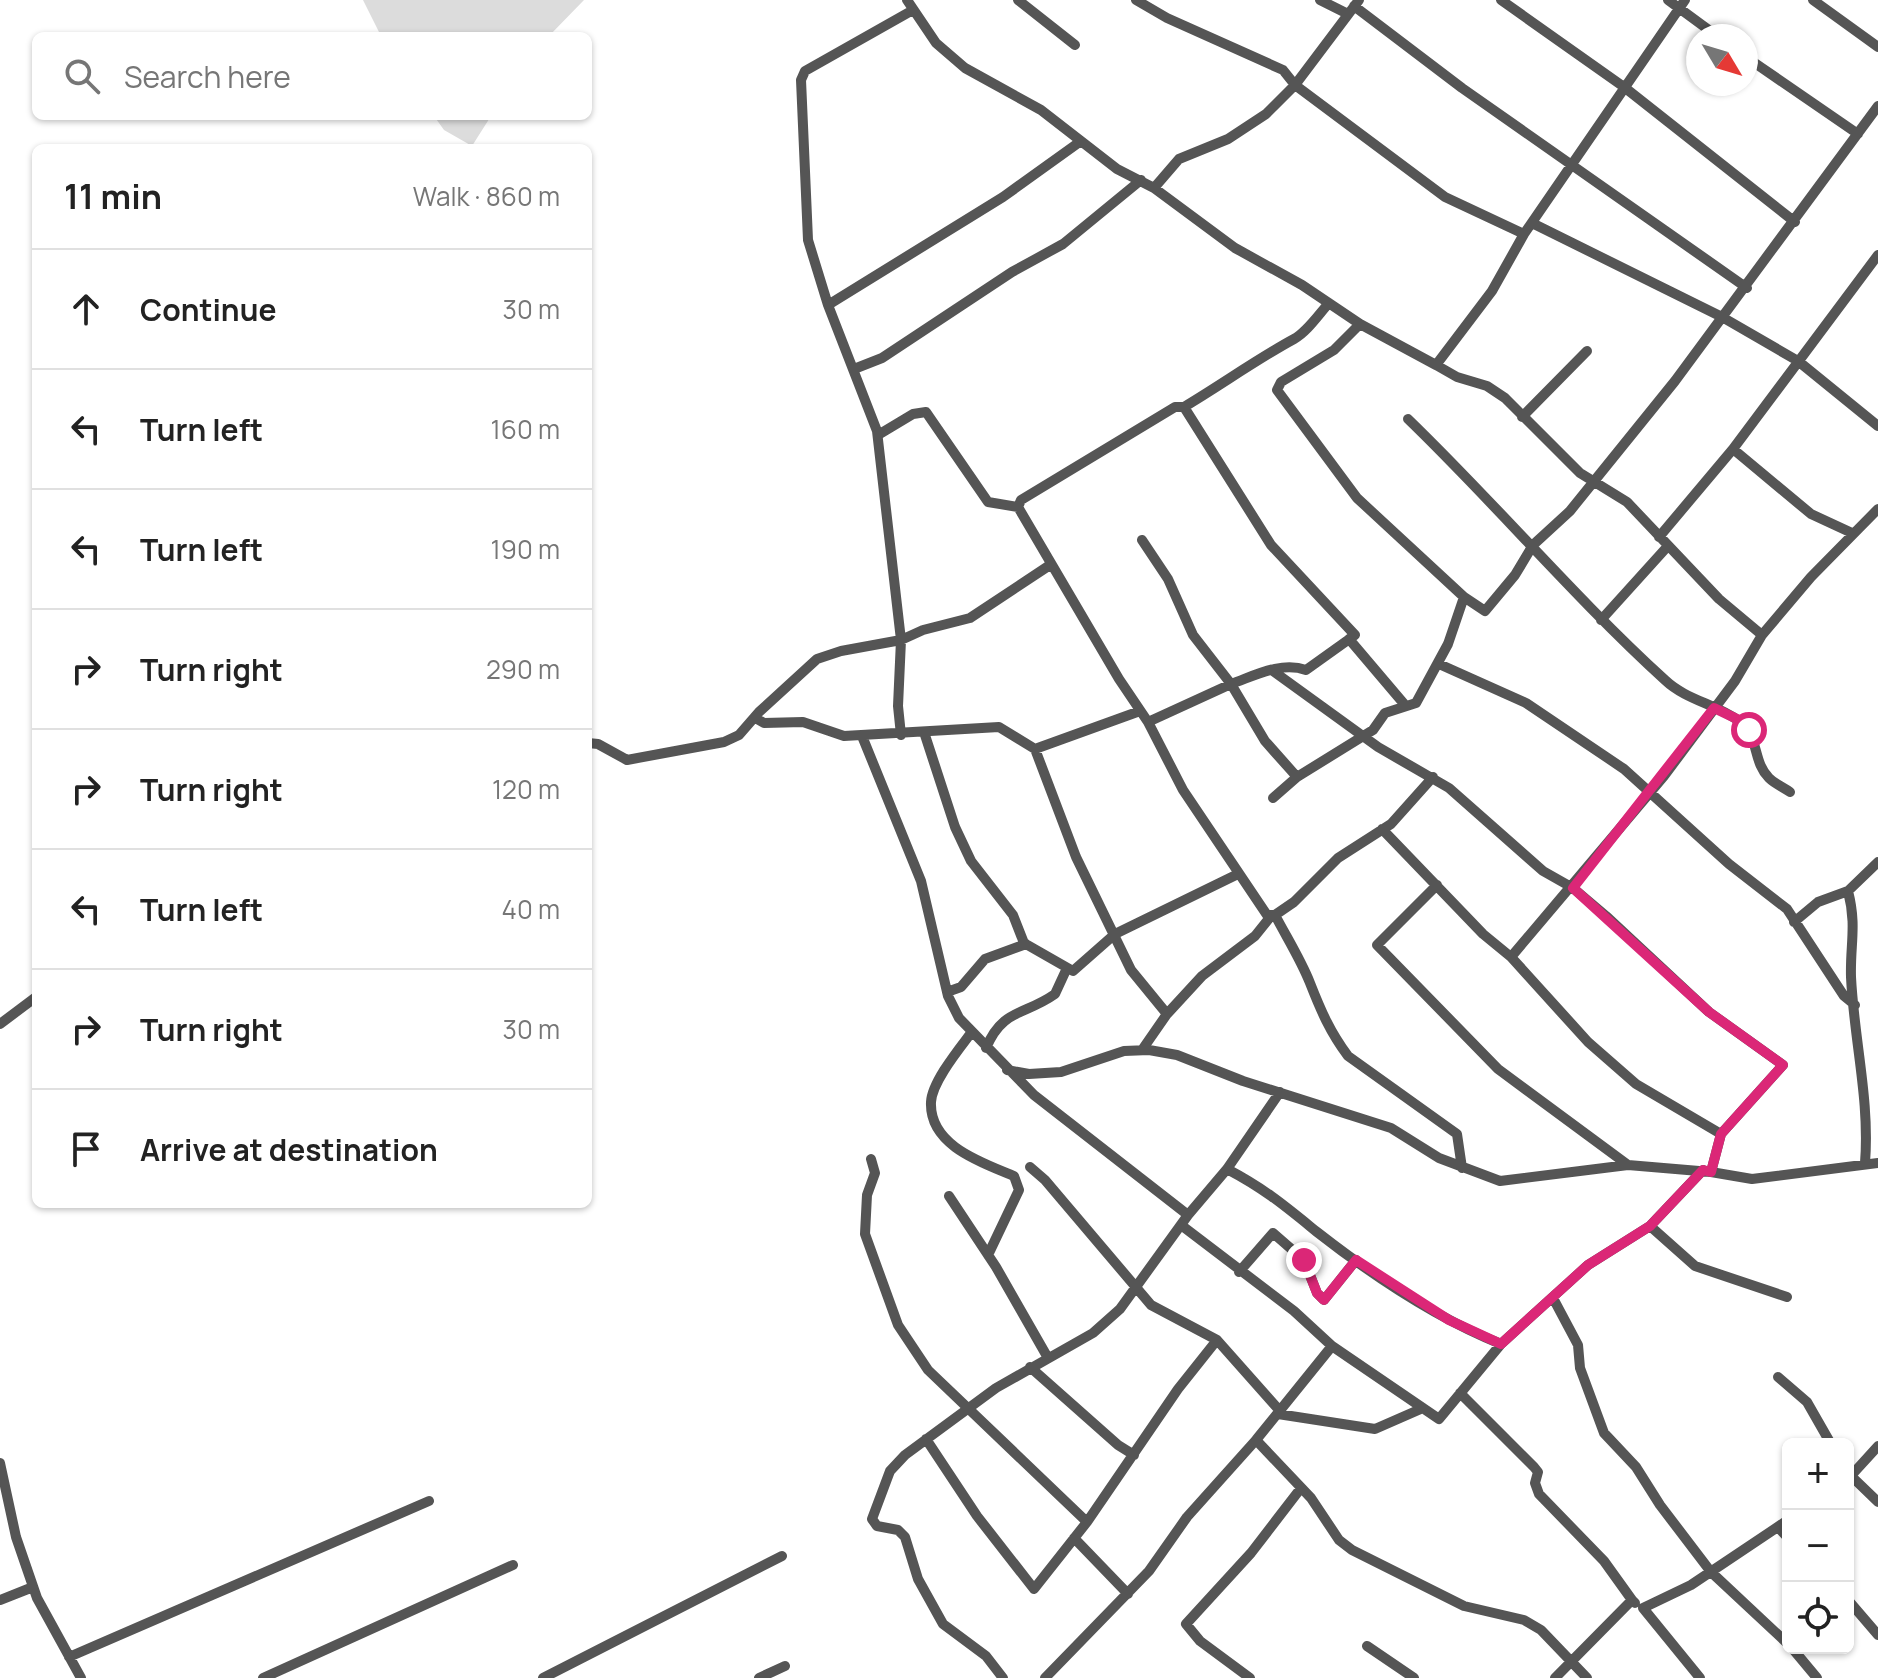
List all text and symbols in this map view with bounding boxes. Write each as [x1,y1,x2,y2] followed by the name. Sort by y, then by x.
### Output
[1686,24,1758,96] north arrow
[32,32,592,120] search box
[60,54,104,98] icon: search
[124,56,291,97] text: Search here
[64,173,162,219] text: 11 min
[413,178,560,214] text: Walk · 860 m
[64,287,108,331] icon: ahead
[140,289,276,330] text: Continue
[503,291,560,327] text: 30 m
[64,407,108,451] icon: left
[140,409,263,450] text: Turn left
[491,411,560,447] text: 160 m
[64,527,108,571] icon: left
[140,529,263,570] text: Turn left
[491,531,560,567] text: 190 m
[64,647,108,691] icon: right
[140,649,283,690] text: Turn right
[486,651,560,687] text: 290 m
[1731,712,1767,748] route start
[64,767,108,811] icon: right
[140,769,283,810] text: Turn right
[492,771,560,807] text: 120 m
[64,887,108,931] icon: left
[140,889,263,930] text: Turn left
[502,891,560,927] text: 40 m
[64,1007,108,1051] icon: right
[140,1009,283,1050] text: Turn right
[503,1011,560,1047] text: 30 m
[64,1127,108,1171] icon: arrive
[140,1129,438,1170] text: Arrive at destination
[1286,1242,1322,1278] route end
[1782,1438,1854,1654] map controls
[1782,1438,1854,1510] button: +
[1782,1510,1854,1582] button: −
[1782,1582,1854,1654] button: locate

